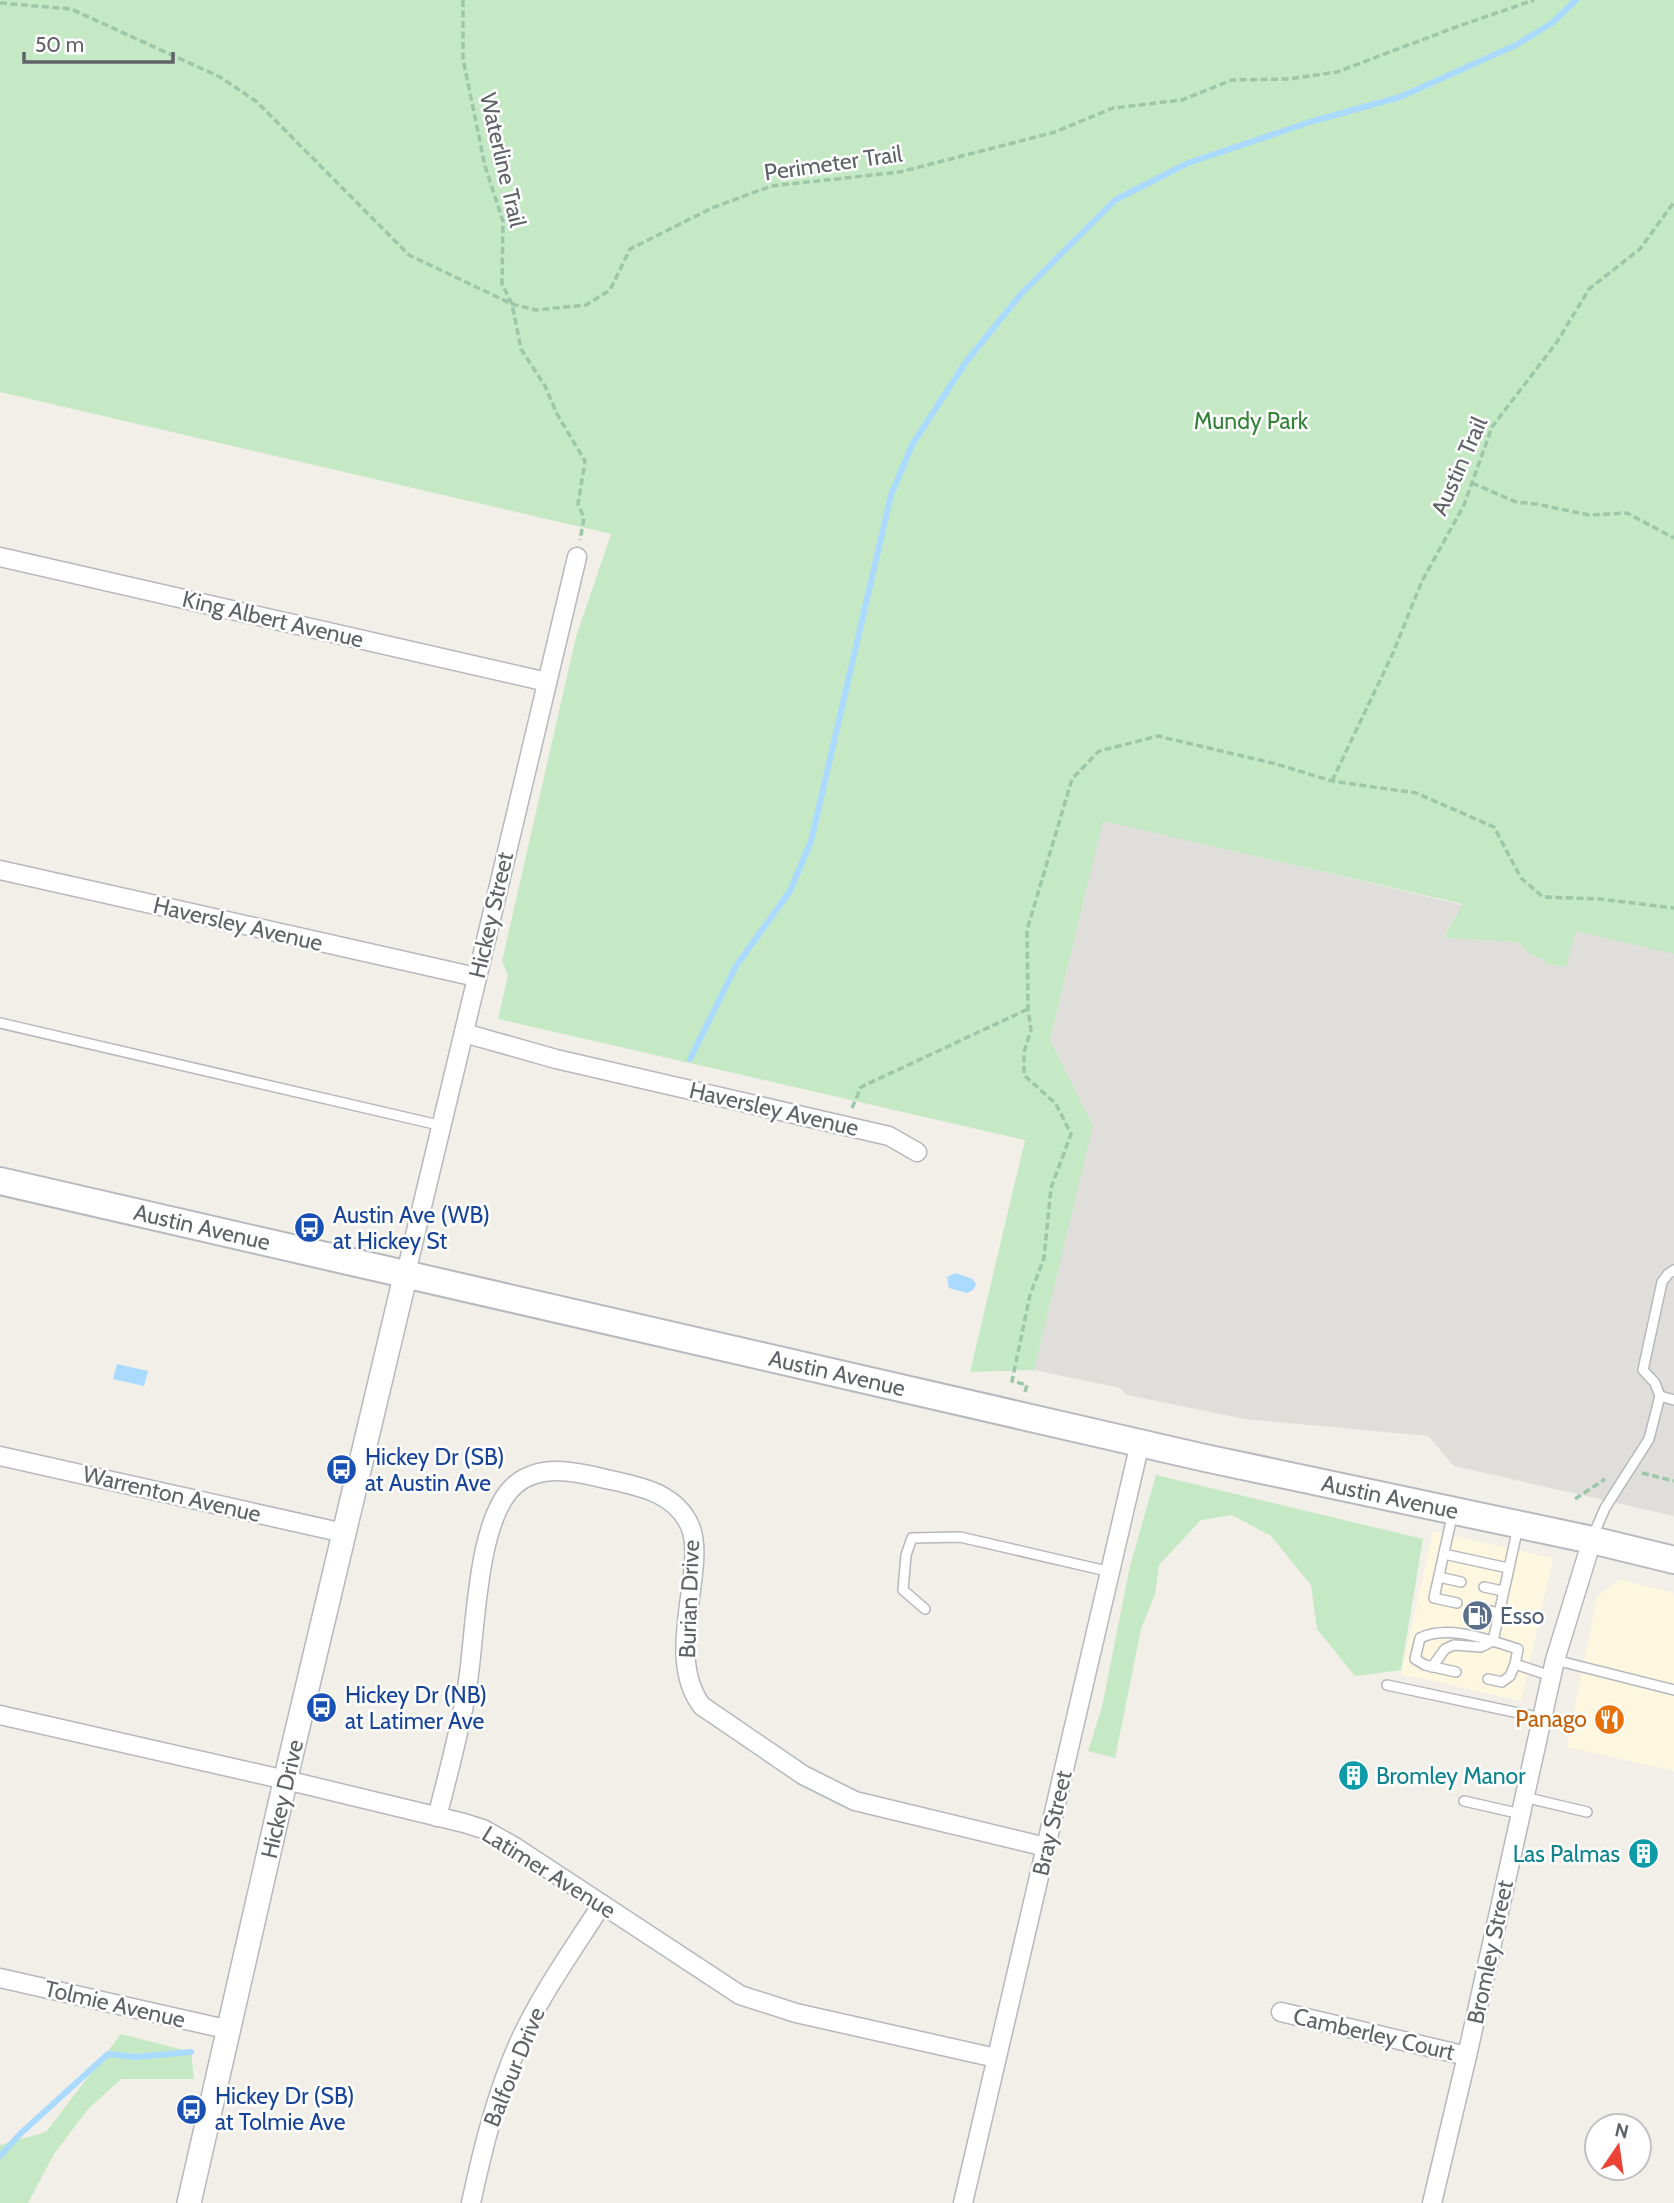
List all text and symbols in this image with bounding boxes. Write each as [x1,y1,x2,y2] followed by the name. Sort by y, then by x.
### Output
[24,21,173,65] scale bar
[35,32,84,57] text: 50 m
[474,90,532,231] street label: Waterline Trail
[762,139,904,187] street label: Perimeter Trail
[1194,407,1309,435] park label: Mundy Park
[1425,412,1493,520] street label: Austin Trail
[180,585,367,654] street label: King Albert Avenue
[463,849,519,981] street label: Hickey Street
[151,891,326,957] street label: Haversley Avenue
[687,1076,862,1142] street label: Haversley Avenue
[131,1198,273,1256] street label: Austin Avenue
[333,1201,490,1255] place label: Austin Ave (WB) at Hickey St
[293,1211,327,1245] bus stop icon: Austin Ave (WB) at Hickey St
[766,1344,908,1402] street label: Austin Avenue
[365,1443,504,1497] place label: Hickey Dr (SB) at Austin Ave
[325,1453,359,1487] bus stop icon: Hickey Dr (SB) at Austin Ave
[80,1460,264,1528] street label: Warrenton Avenue
[1319,1469,1461,1525] street label: Austin Avenue
[673,1539,705,1659] street label: Burian Drive
[1460,1599,1494,1633] fuel station icon: Esso
[1500,1602,1544,1630] place label: Esso
[345,1681,487,1735] place label: Hickey Dr (NB) at Latimer Ave
[305,1691,339,1725] bus stop icon: Hickey Dr (NB) at Latimer Ave
[1593,1702,1627,1736] restaurant icon: Panago
[1515,1705,1587,1733] place label: Panago
[255,1737,309,1861] street label: Hickey Drive
[1336,1759,1370,1793] building icon: Bromley Manor
[1376,1762,1526,1790] place label: Bromley Manor
[1026,1767,1078,1878] street label: Bray Street
[477,1820,621,1924] street label: Latimer Avenue
[1626,1837,1660,1871] building icon: Las Palmas
[1513,1840,1620,1868] place label: Las Palmas
[1461,1877,1519,2026] street label: Bromley Street
[42,1974,188,2034] street label: Tolmie Avenue
[1291,2002,1458,2066] street label: Camberley Court
[477,2003,551,2131] street label: Balfour Drive
[215,2082,354,2136] place label: Hickey Dr (SB) at Tolmie Ave
[175,2092,209,2126] bus stop icon: Hickey Dr (SB) at Tolmie Ave
[1583,2112,1653,2182] north arrow
[1613,2118,1631,2144] text: N

